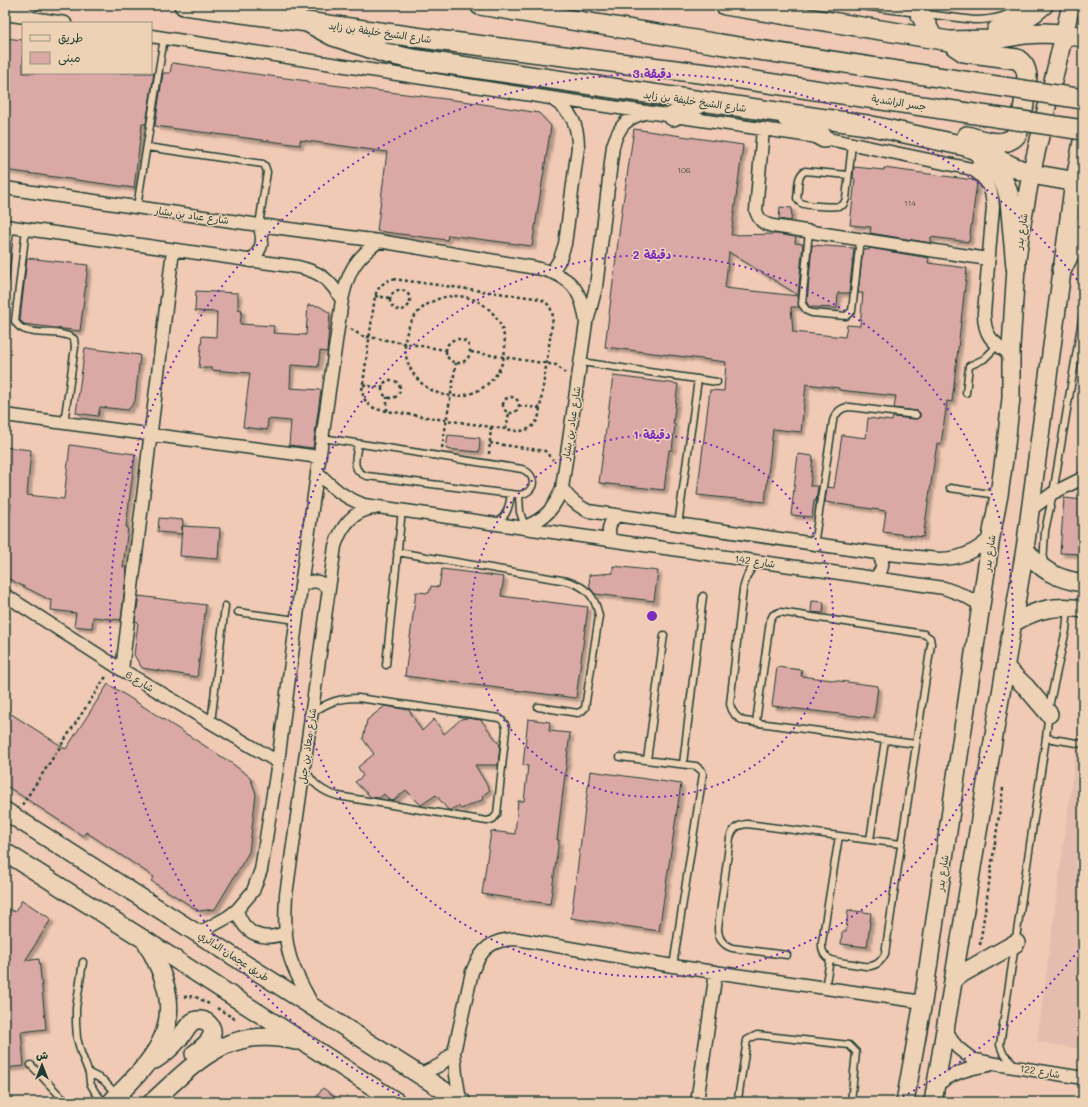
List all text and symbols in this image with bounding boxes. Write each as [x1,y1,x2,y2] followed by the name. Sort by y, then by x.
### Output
[327,18,433,47] street label: شارع الشيخ خليفة بن زايد
[22,22,152,74] legend
[58,29,83,45] text: طريق
[58,49,81,66] text: مبنى
[632,65,672,81] text: 3 دقيقة
[642,87,748,116] street label: شارع الشيخ خليفة بن زايد
[871,91,928,113] street label: جسر الراشدية
[677,165,691,175] house number: 106
[904,198,916,208] house number: 114
[153,203,230,228] street label: شارع عباد بن بشار
[1011,212,1032,251] street label: شارع بدر
[633,246,672,262] text: 2 دقيقة
[558,385,585,462] street label: شارع عباد بن بشار
[633,426,671,442] text: 1 دقيقة
[979,534,1000,573] street label: شارع بدر
[734,551,776,572] street label: شارع 142
[645,609,659,623] centre of rings
[123,667,157,696] street label: شارع 6
[295,707,320,785] street label: شارع معاذ بن جبل
[932,854,953,893] street label: شارع بدر
[195,928,272,986] street label: طريق عجمان الدائري
[22,1045,62,1085] north arrow
[36,1047,48,1062] text: ش
[1019,1061,1061,1082] street label: شارع 122

